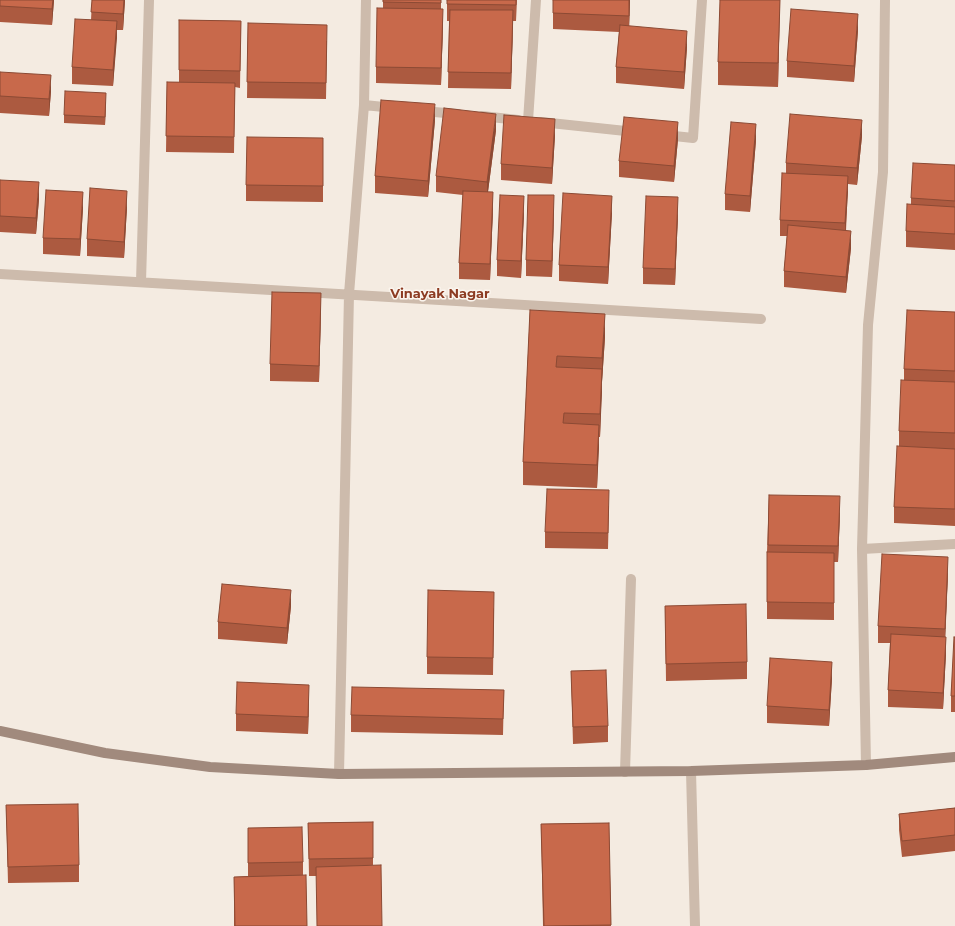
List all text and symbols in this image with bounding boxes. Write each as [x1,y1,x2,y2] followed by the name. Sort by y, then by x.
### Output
[390,286,490,302] district label: Vinayak Nagar

